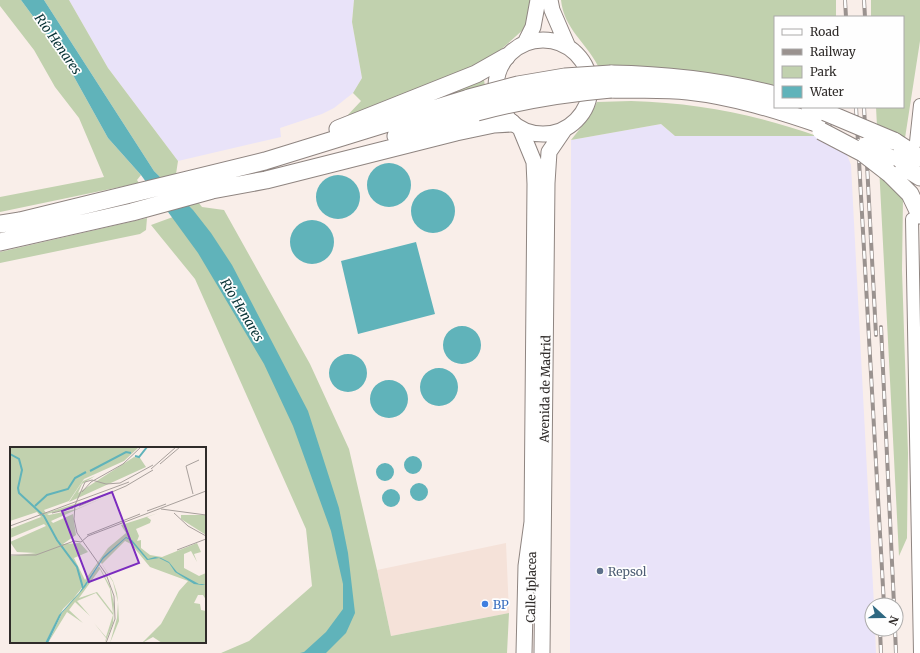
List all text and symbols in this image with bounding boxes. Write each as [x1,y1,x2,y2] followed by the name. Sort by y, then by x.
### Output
[31,10,86,78] water label: Río Henares
[774,16,904,108] legend
[810,24,839,39] text: Road
[810,44,856,59] text: Railway
[810,64,837,79] text: Park
[809,84,845,99] text: Water
[217,275,268,345] water label: Río Henares
[537,335,553,444] street label: Avenida de Madrid
[10,447,206,643] inset map
[523,551,539,623] street label: Calle Iplacea
[608,564,647,579] place label: Repsol
[595,566,605,576] marker: Repsol
[493,597,509,612] place label: BP
[864,597,904,637] north arrow
[480,599,490,609] marker: BP
[885,614,901,627] text: N

